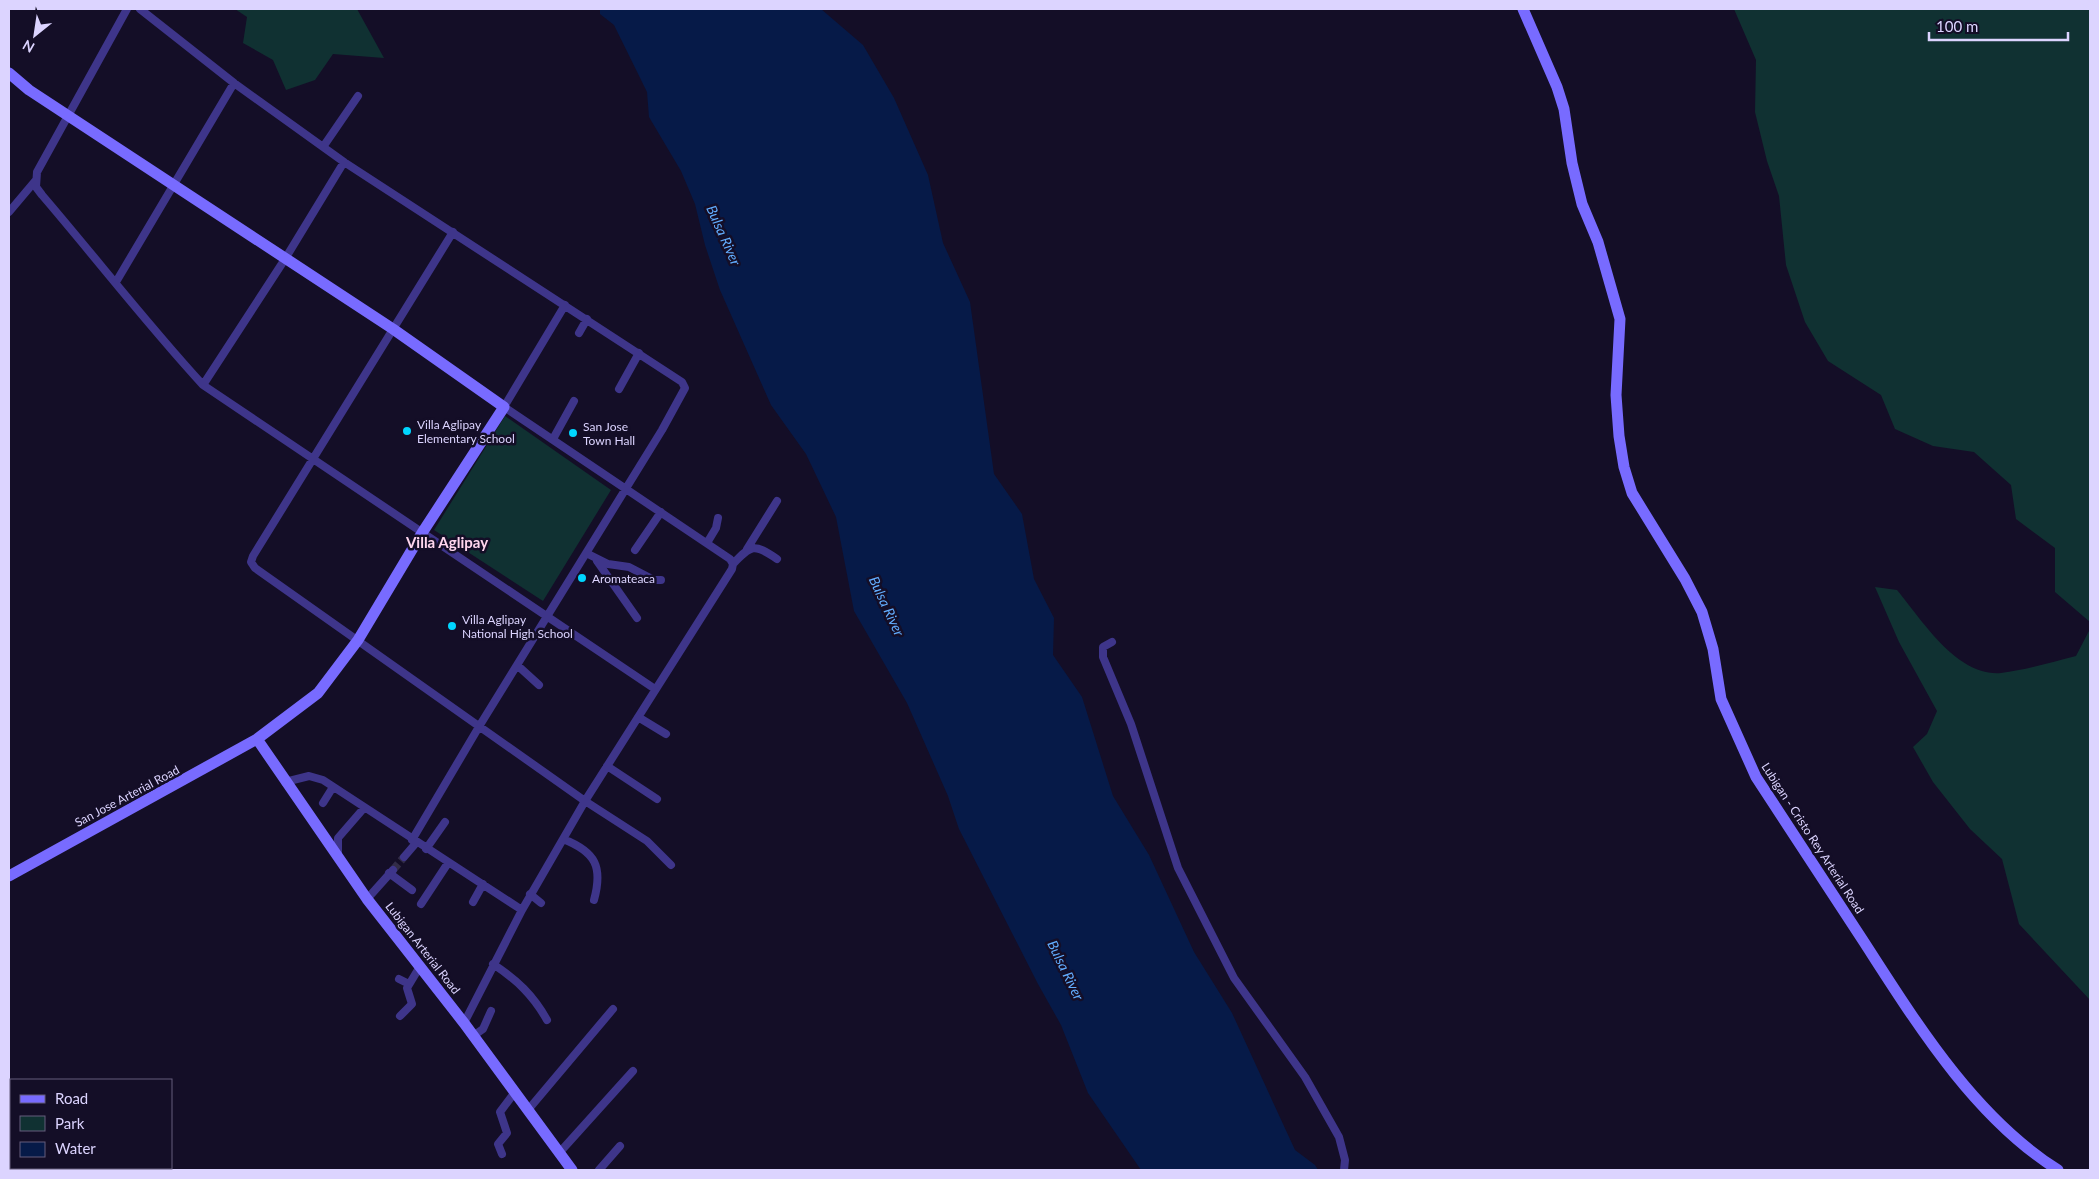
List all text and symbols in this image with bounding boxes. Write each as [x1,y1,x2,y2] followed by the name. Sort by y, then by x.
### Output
[10,10,60,60] north arrow
[1929,10,2068,42] scale bar
[1936,17,1978,35] text: 100 m
[19,37,37,57] text: N
[703,202,745,268] water label: Bulsa River
[417,417,515,446] place label: Villa Aglipay Elementary School
[583,419,635,448] place label: San Jose Town Hall
[401,425,413,437] marker: Villa Aglipay Elementary School
[567,427,579,439] marker: San Jose Town Hall
[405,533,488,551] district label: Villa Aglipay
[592,571,655,586] place label: Aromateaca
[576,572,588,584] marker: Aromateaca
[866,573,908,639] water label: Bulsa River
[462,612,573,641] place label: Villa Aglipay National High School
[446,620,458,632] marker: Villa Aglipay National High School
[1759,760,1867,916] street label: Lubigan - Cristo Rey Arterial Road
[72,762,182,830] street label: San Jose Arterial Road
[382,899,464,997] street label: Lubigan Arterial Road
[1044,937,1088,1003] water label: Bulsa River
[10,1079,172,1169] legend
[55,1089,88,1107] text: Road
[55,1114,85,1132] text: Park
[55,1139,96,1157] text: Water

